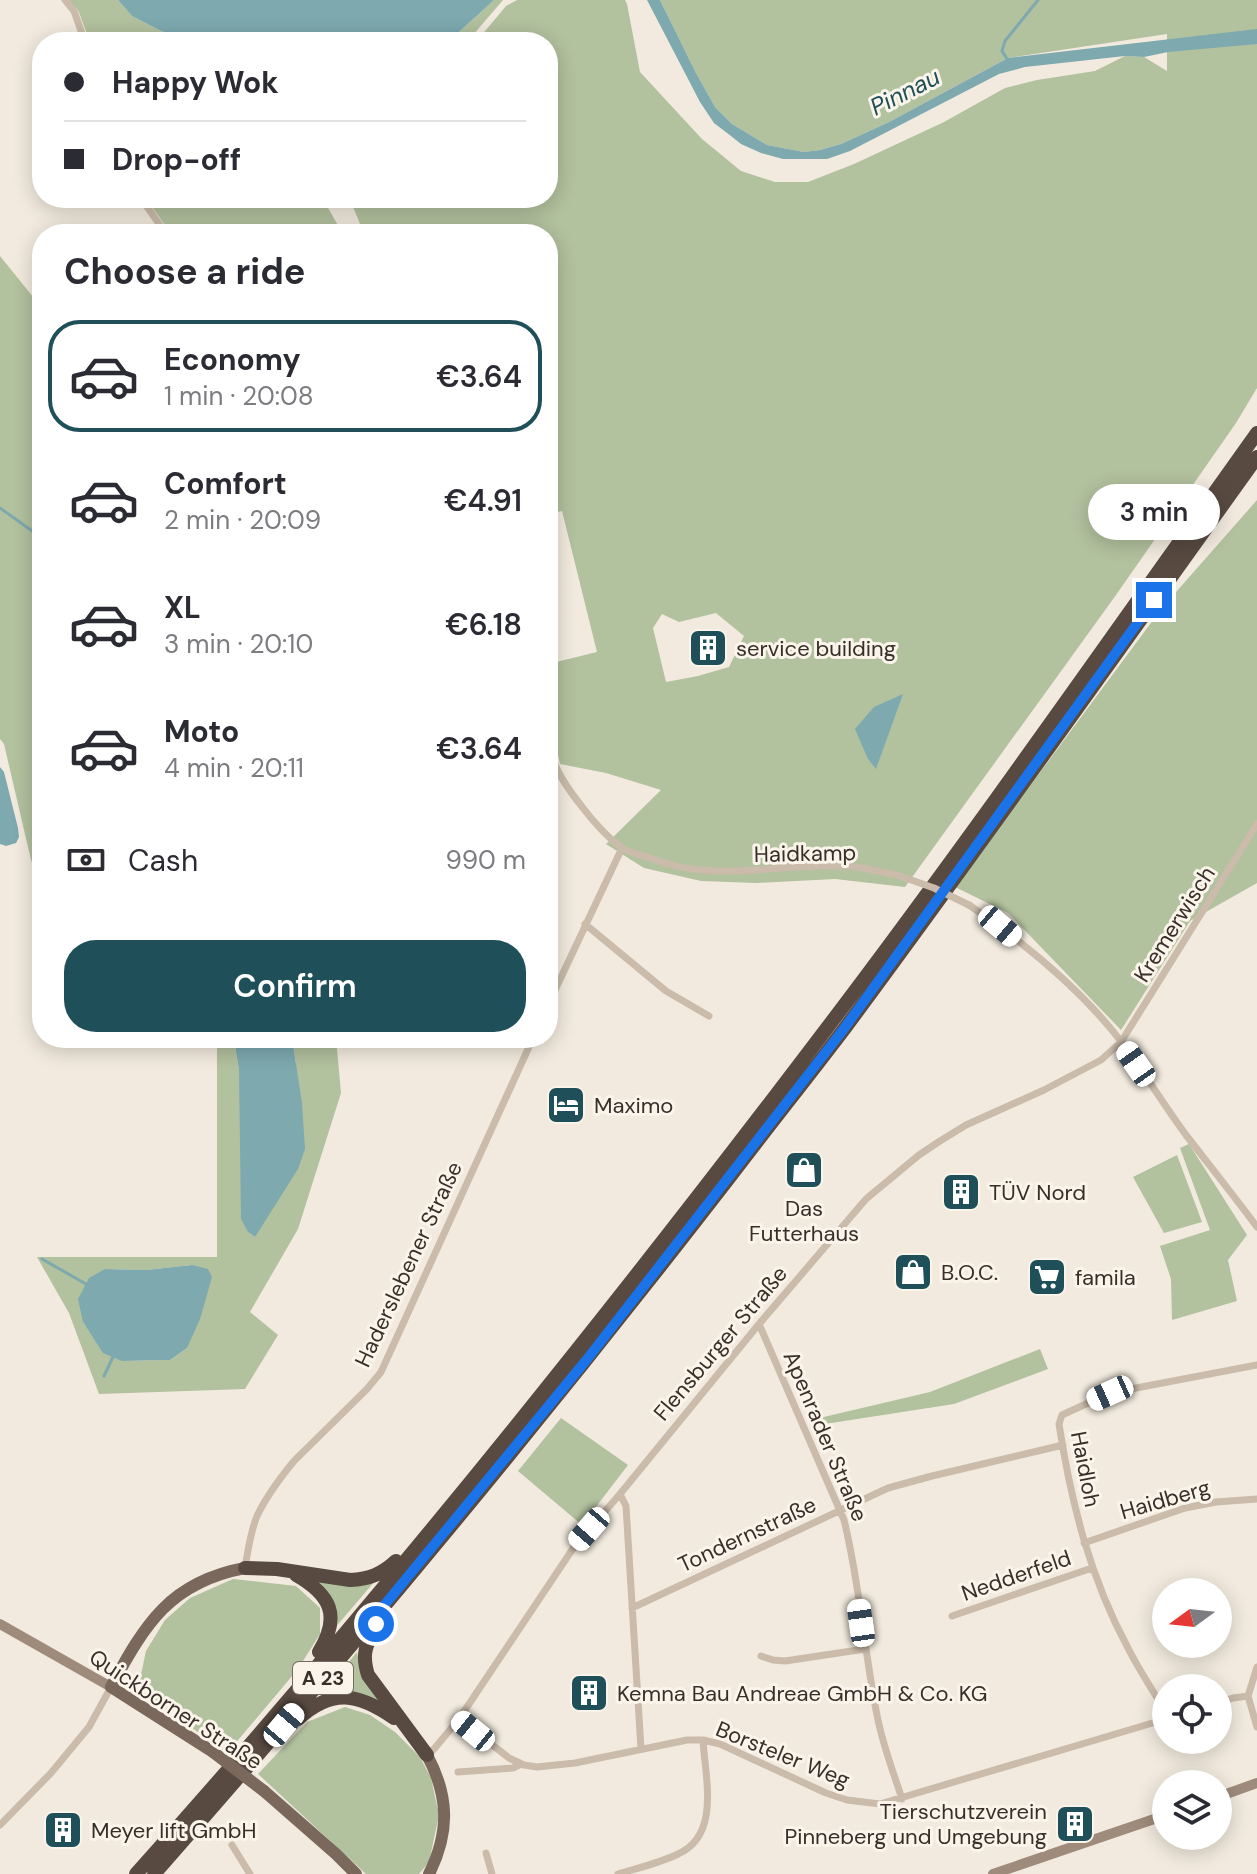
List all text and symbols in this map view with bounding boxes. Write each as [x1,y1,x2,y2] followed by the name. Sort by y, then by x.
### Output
[865,61,945,122] water label: Pinnau
[112,63,279,102] text: Happy Wok
[112,140,241,179] text: Drop-off
[64,248,305,295] text: Choose a ride
[68,340,140,412] icon: car
[164,340,301,379] text: Economy
[436,357,522,396] text: €3.64
[164,379,314,413] text: 1 min · 20:08
[68,464,140,536] icon: car
[164,464,287,503] text: Comfort
[444,481,522,520] text: €4.91
[1088,484,1220,540] callout: 3 min
[1120,495,1188,529] text: 3 min
[164,503,321,537] text: 2 min · 20:09
[1136,582,1172,618] route end
[68,588,140,660] icon: car
[164,588,201,627] text: XL
[445,605,522,644] text: €6.18
[164,627,313,661] text: 3 min · 20:10
[687,627,729,669] building icon: service building
[736,634,896,663] place label: service building
[68,712,140,784] icon: car
[164,712,239,751] text: Moto
[436,729,522,768] text: €3.64
[164,751,304,785] text: 4 min · 20:11
[64,838,108,882] icon: cash
[754,838,856,869] street label: Haidkamp
[128,841,198,880] text: Cash
[445,843,526,877] text: 990 m
[1127,861,1222,988] street label: Kremerwisch
[974,901,1026,951] car
[64,940,526,1032] button: Confirm
[1112,1037,1160,1091] car
[545,1084,587,1126] hotel icon: Maximo
[594,1091,673,1120] place label: Maximo
[783,1149,825,1191] shop icon: Das Futterhaus
[348,1157,469,1372] street label: Haderslebener Straße
[940,1171,982,1213] building icon: TÜV Nord
[989,1178,1086,1207] place label: TÜV Nord
[749,1194,859,1248] place label: Das Futterhaus
[892,1251,934,1293] shop icon: B.O.C.
[1026,1256,1068,1298] supermarket icon: famila
[941,1258,998,1287] place label: B.O.C.
[647,1260,794,1427] street label: Flensburger Straße
[1075,1263,1136,1292] place label: famila
[777,1347,874,1526] street label: Apenrader Straße
[1083,1372,1137,1414] car
[1064,1429,1107,1509] street label: Haidloh
[1117,1473,1214,1526] street label: Haidberg
[674,1490,821,1579] street label: Tondernstraße
[564,1503,614,1555] car
[957,1543,1075,1608] street label: Nedderfeld
[1152,1578,1232,1658] north arrow
[1152,1578,1232,1850] map controls
[846,1598,876,1648] car
[358,1606,394,1642] route start
[84,1643,268,1776] street label: Quickborner Straße
[293,1662,353,1694] road number: A 23
[568,1672,610,1714] building icon: Kemna Bau Andreae GmbH & Co. KG
[1152,1674,1232,1754] button: locate
[617,1679,987,1708] place label: Kemna Bau Andreae GmbH & Co. KG
[259,1699,309,1751] car
[447,1707,499,1755] car
[712,1714,854,1795] street label: Borsteler Weg
[1152,1770,1232,1850] button: layers
[784,1797,1047,1851] place label: Tierschutzverein Pinneberg und Umgebung
[1054,1803,1096,1845] building icon: Tierschutzverein Pinneberg und Umgebung
[42,1809,84,1851] building icon: Meyer lift GmbH
[91,1816,256,1845] place label: Meyer lift GmbH

